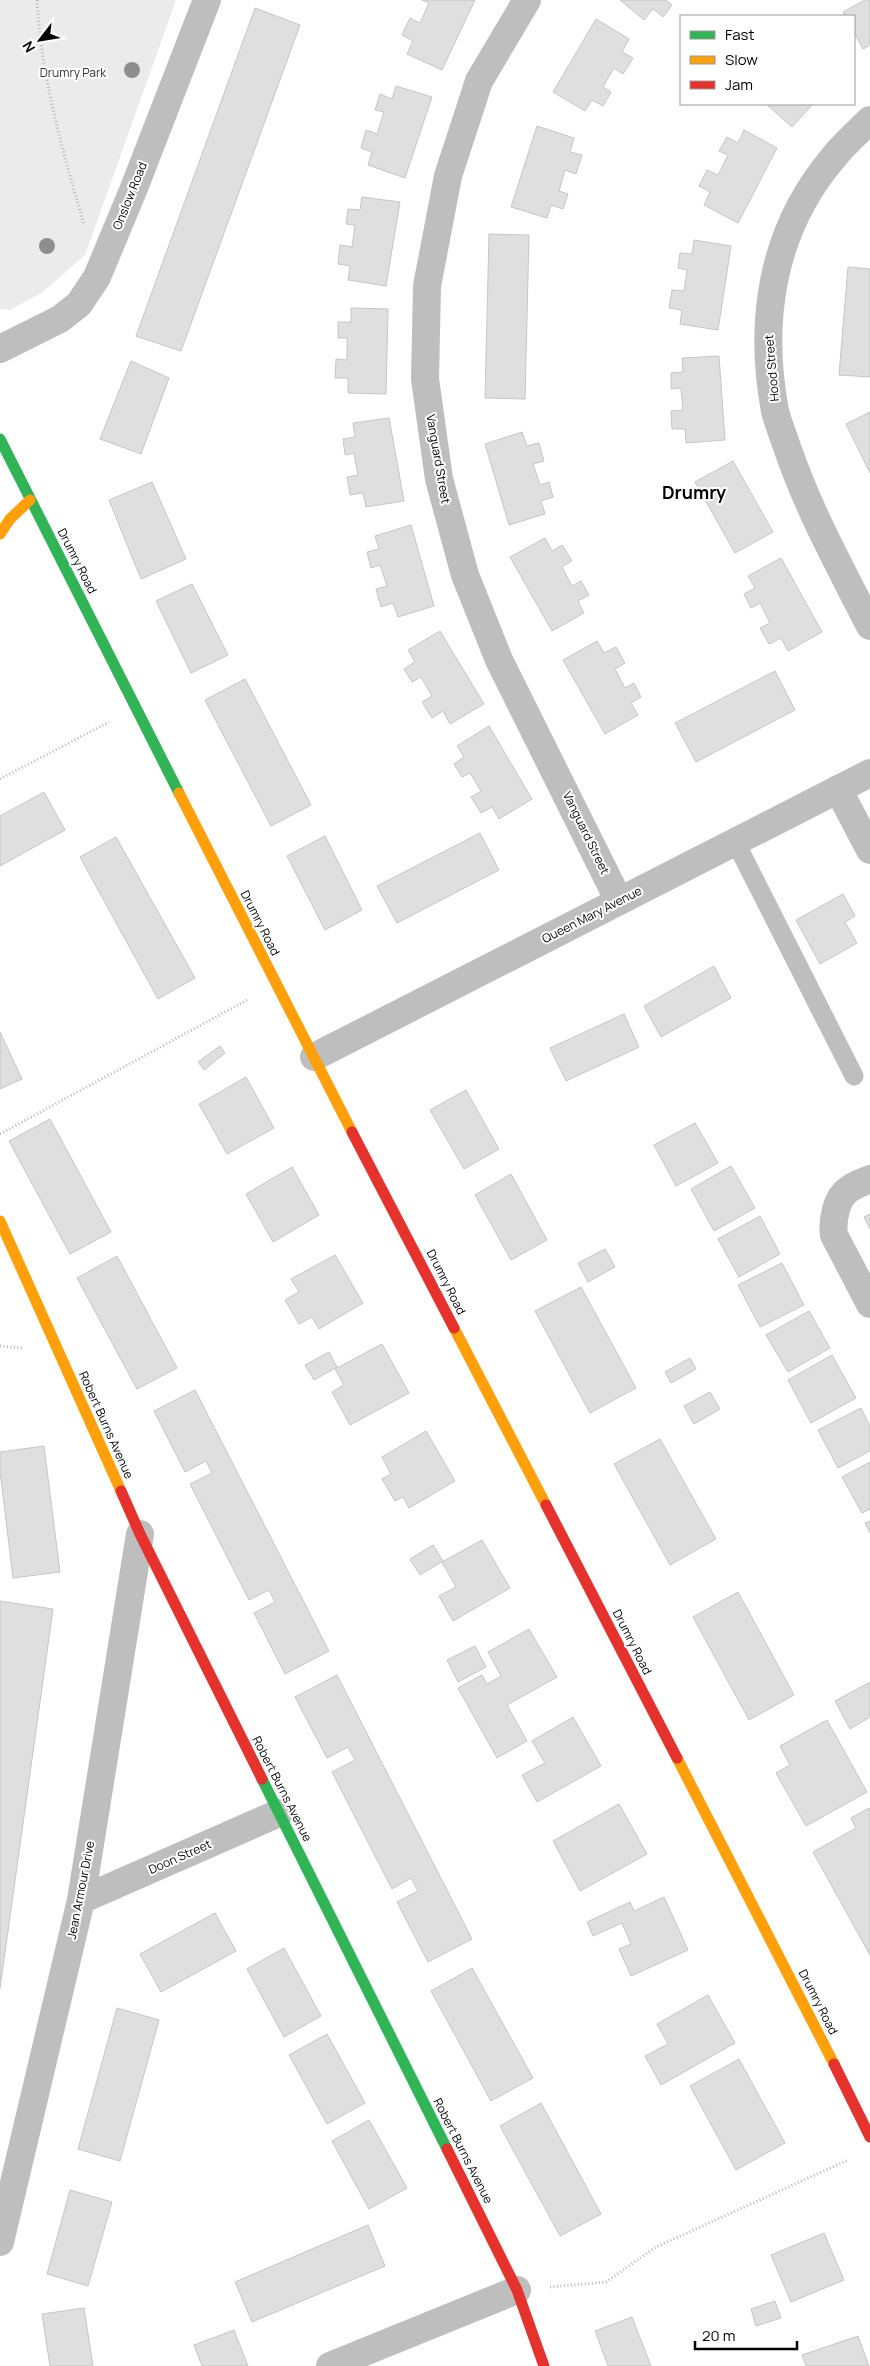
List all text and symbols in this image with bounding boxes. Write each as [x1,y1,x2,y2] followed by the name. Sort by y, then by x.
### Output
[15,15,65,65] north arrow
[680,15,855,105] legend
[725,24,754,45] text: Fast
[18,38,39,56] text: N
[725,49,758,70] text: Slow
[40,64,107,81] park label: Drumry Park
[725,74,753,95] text: Jam
[108,159,151,232] street label: Onslow Road
[760,334,783,402] street label: Hood Street
[422,413,455,505] street label: Vanguard Street
[662,480,726,504] district label: Drumry
[54,525,101,596] street label: Drumry Road
[559,788,614,877] street label: Vanguard Street
[539,882,645,947] street label: Queen Mary Avenue
[237,887,284,958] street label: Drumry Road
[423,1246,470,1317] street label: Drumry Road
[75,1368,138,1481] street label: Robert Burns Avenue
[609,1606,656,1677] street label: Drumry Road
[249,1733,316,1844] street label: Robert Burns Avenue
[146,1835,214,1878] street label: Doon Street
[63,1839,98,1940] street label: Jean Armour Drive
[795,1966,842,2037] street label: Drumry Road
[430,2095,497,2206] street label: Robert Burns Avenue
[695,2318,798,2350] scale bar
[702,2325,735,2346] text: 20 m

